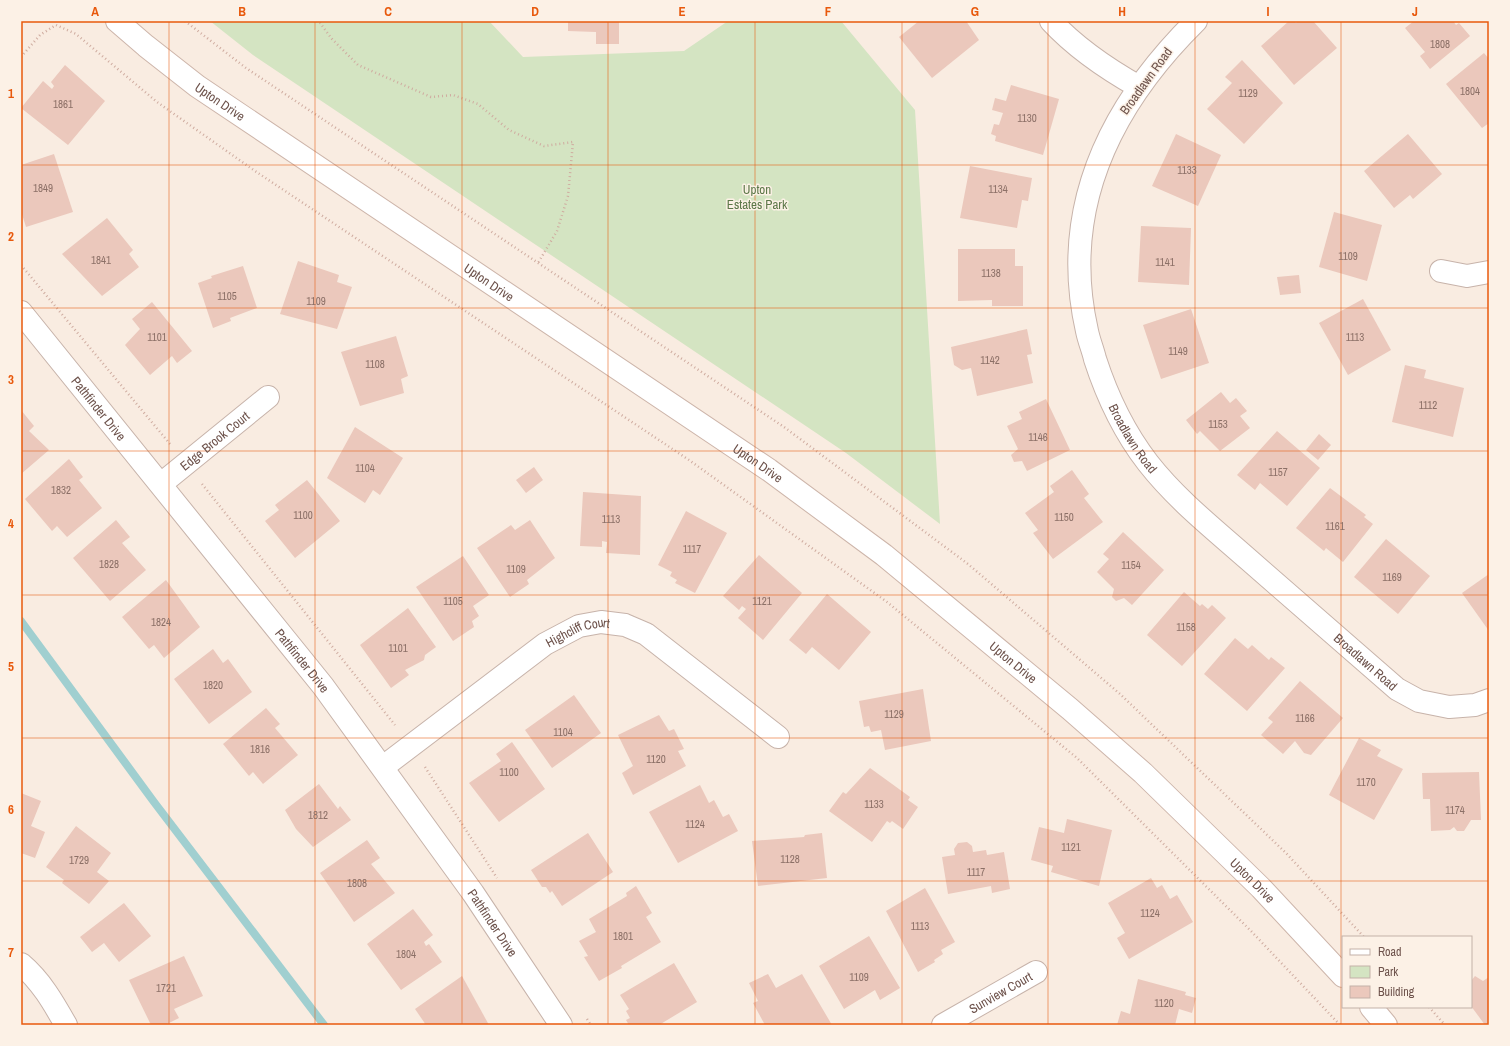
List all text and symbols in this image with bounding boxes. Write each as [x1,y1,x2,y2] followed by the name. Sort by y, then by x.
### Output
[91,3,99,20] text: A
[238,3,246,20] text: B
[384,3,392,20] text: C
[531,3,539,20] text: D
[678,3,686,20] text: E
[825,3,832,20] text: F
[971,3,979,20] text: G
[1118,3,1126,20] text: H
[1267,3,1270,20] text: I
[1412,3,1418,20] text: J
[1430,37,1450,51] house number: 1808
[1116,44,1176,118] street label: Broadlawn Road
[192,79,249,125] street label: Upton Drive
[1460,84,1480,98] house number: 1804
[8,85,14,102] text: 1
[1238,86,1258,100] house number: 1129
[53,97,73,111] house number: 1861
[1017,111,1037,125] house number: 1130
[1177,163,1197,177] house number: 1133
[33,181,53,195] house number: 1849
[727,181,788,213] park label: Upton Estates Park
[988,182,1008,196] house number: 1134
[8,228,14,245] text: 2
[1338,249,1358,263] house number: 1109
[91,253,111,267] house number: 1841
[1155,255,1175,269] house number: 1141
[461,259,518,305] street label: Upton Drive
[981,266,1001,280] house number: 1138
[217,289,237,303] house number: 1105
[306,294,326,308] house number: 1109
[147,330,167,344] house number: 1101
[1346,330,1364,344] house number: 1113
[1168,344,1188,358] house number: 1149
[980,353,1000,367] house number: 1142
[365,357,385,371] house number: 1108
[8,371,14,388] text: 3
[68,373,130,444] street label: Pathfinder Drive
[1419,398,1437,412] house number: 1112
[1105,401,1161,477] street label: Broadlawn Road
[176,407,253,474] street label: Edge Brook Court
[1208,417,1228,431] house number: 1153
[1028,430,1048,444] house number: 1146
[730,440,787,486] street label: Upton Drive
[355,461,375,475] house number: 1104
[1268,465,1288,479] house number: 1157
[51,483,71,497] house number: 1832
[293,508,313,522] house number: 1100
[1054,510,1074,524] house number: 1150
[602,512,620,526] house number: 1113
[8,515,14,532] text: 4
[1325,519,1345,533] house number: 1161
[683,542,701,556] house number: 1117
[99,557,119,571] house number: 1828
[1121,558,1141,572] house number: 1154
[506,562,526,576] house number: 1109
[1382,570,1402,584] house number: 1169
[443,594,463,608] house number: 1105
[752,594,772,608] house number: 1121
[542,613,611,651] street label: Highcliff Court
[151,615,171,629] house number: 1824
[1176,620,1196,634] house number: 1158
[271,625,334,696] street label: Pathfinder Drive
[1331,629,1401,694] street label: Broadlawn Road
[986,637,1041,687] street label: Upton Drive
[388,641,408,655] house number: 1101
[8,658,14,675] text: 5
[203,678,223,692] house number: 1820
[884,707,904,721] house number: 1129
[1295,711,1315,725] house number: 1166
[553,725,573,739] house number: 1104
[250,742,270,756] house number: 1816
[646,752,666,766] house number: 1120
[499,765,519,779] house number: 1100
[1356,775,1376,789] house number: 1170
[864,797,884,811] house number: 1133
[8,801,14,818] text: 6
[1445,803,1465,817] house number: 1174
[308,808,328,822] house number: 1812
[685,817,705,831] house number: 1124
[1061,840,1081,854] house number: 1121
[780,852,800,866] house number: 1128
[69,853,89,867] house number: 1729
[1227,854,1279,906] street label: Upton Drive
[967,865,985,879] house number: 1117
[347,876,367,890] house number: 1808
[464,886,521,960] street label: Pathfinder Drive
[1140,906,1160,920] house number: 1124
[911,919,929,933] house number: 1113
[613,929,633,943] house number: 1801
[1342,936,1472,1008] legend
[8,944,14,961] text: 7
[1378,944,1402,960] text: Road
[396,947,416,961] house number: 1804
[1378,964,1398,980] text: Park
[966,968,1035,1017] street label: Sunview Court
[849,970,869,984] house number: 1109
[156,981,176,995] house number: 1721
[1378,984,1415,1000] text: Building
[1154,996,1174,1010] house number: 1120

